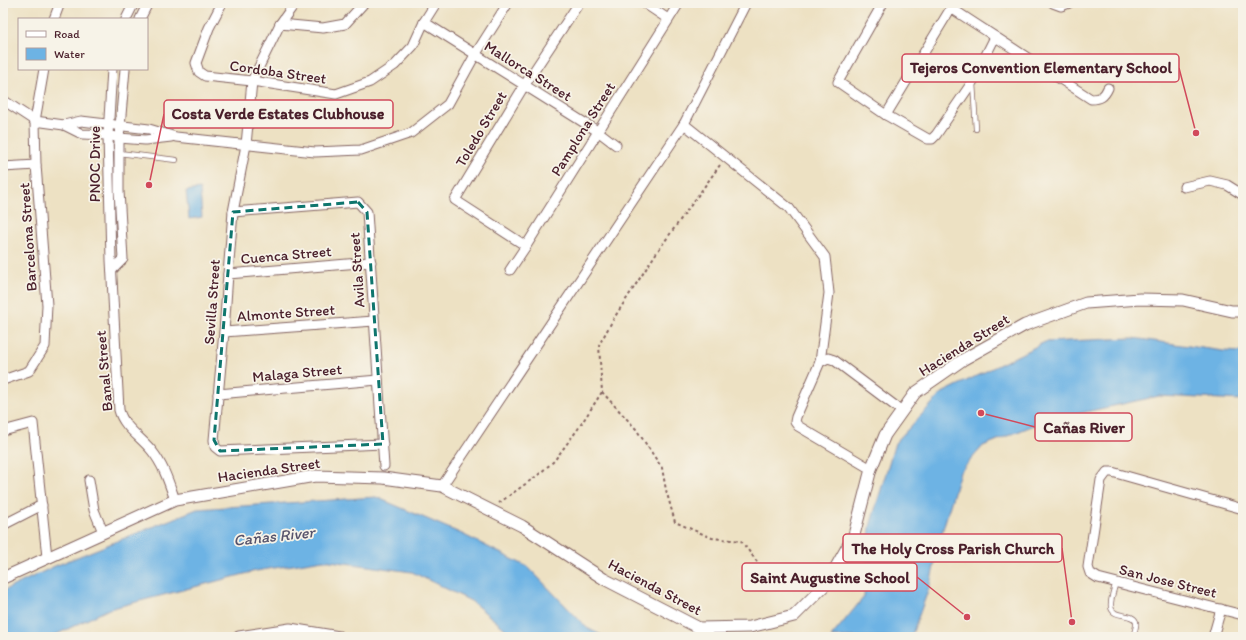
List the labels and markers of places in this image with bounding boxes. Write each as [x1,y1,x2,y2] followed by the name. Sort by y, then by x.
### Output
[902,54,1179,82] callout: Tejeros Convention Elementary School
[164,100,393,128] callout: Costa Verde Estates Clubhouse
[1035,413,1132,441] callout: Cañas River
[843,534,1062,562] callout: The Holy Cross Parish Church
[742,563,917,591] callout: Saint Augustine School

